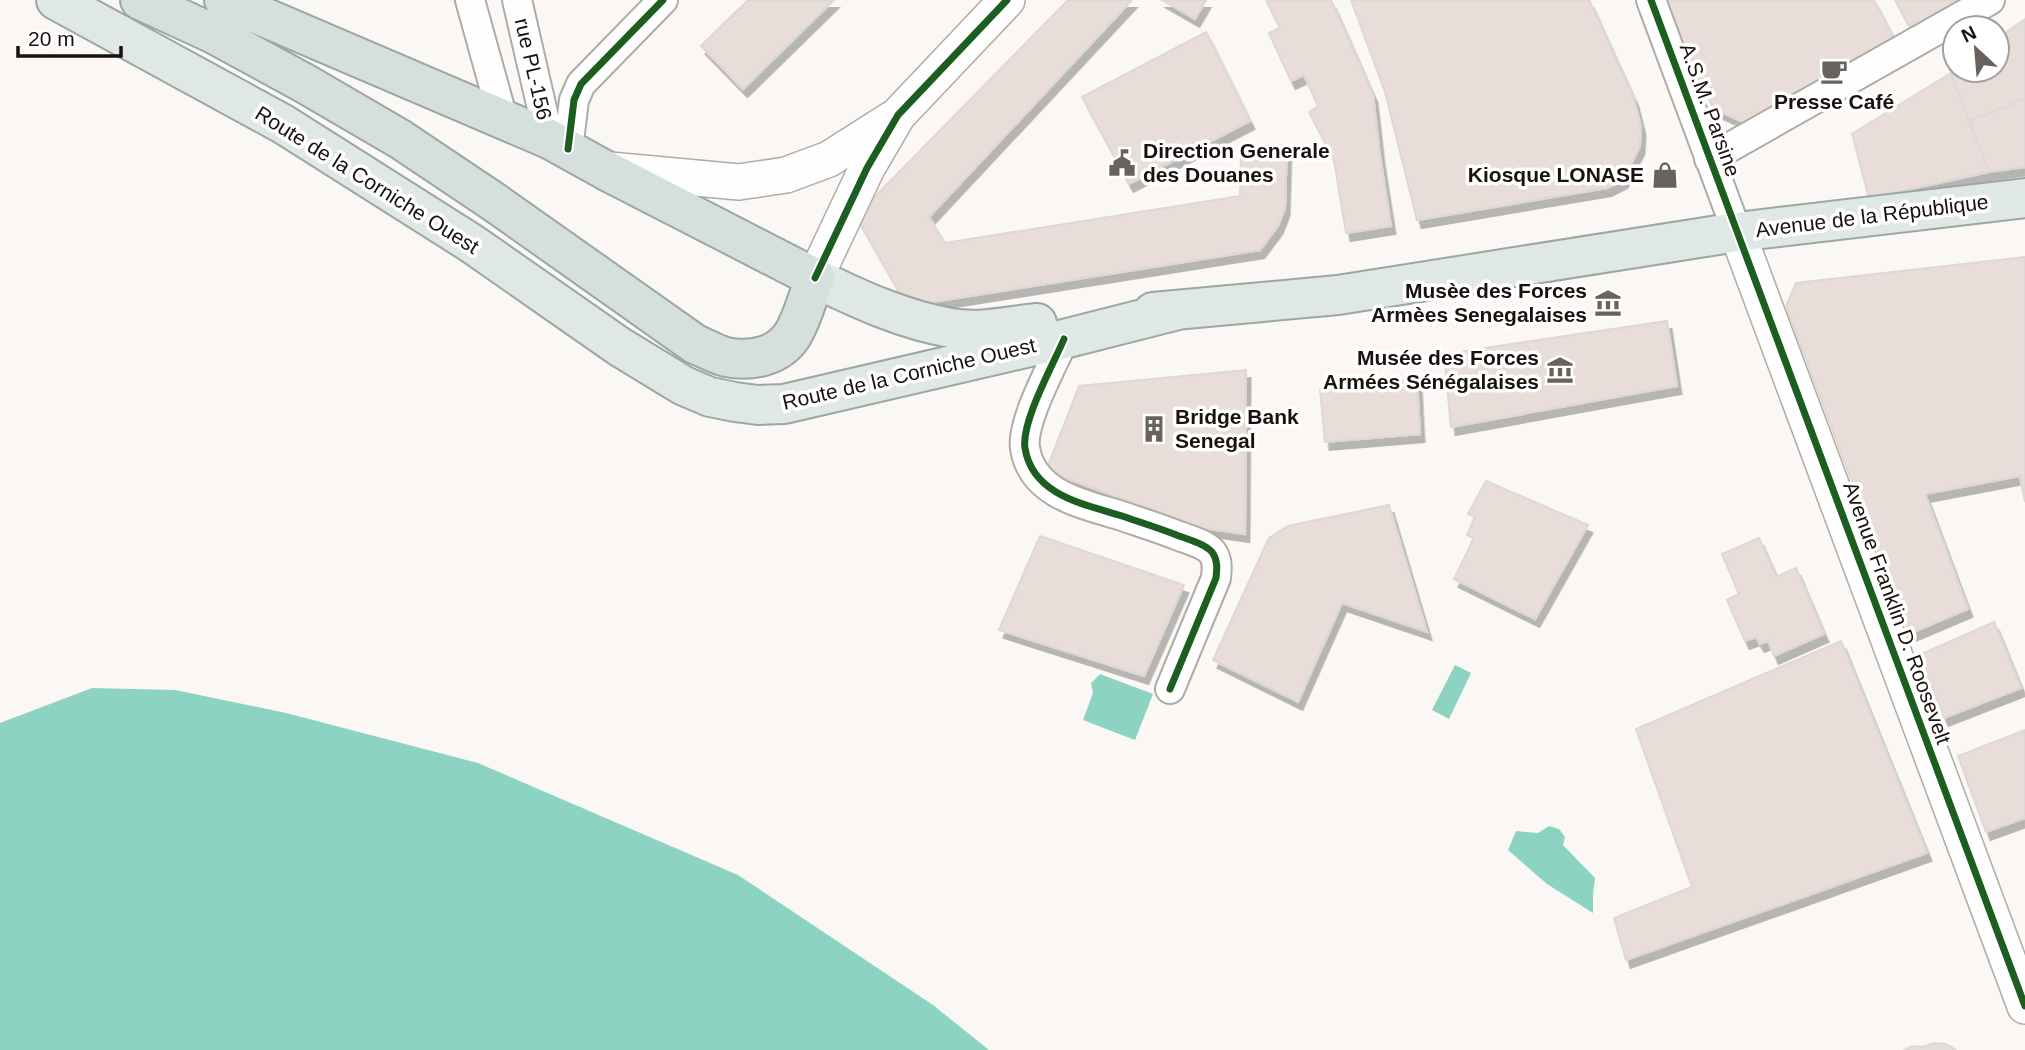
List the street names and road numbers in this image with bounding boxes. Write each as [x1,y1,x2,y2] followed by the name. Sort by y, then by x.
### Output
[511,16,556,122] street label: rue PL-156
[1676,40,1745,180] street label: A.S.M. Parsine
[251,101,483,258] street label: Route de la Corniche Ouest
[1754,190,1990,241] street label: Avenue de la République
[780,333,1038,414] street label: Route de la Corniche Ouest
[1839,479,1956,747] street label: Avenue Franklin D. Roosevelt

